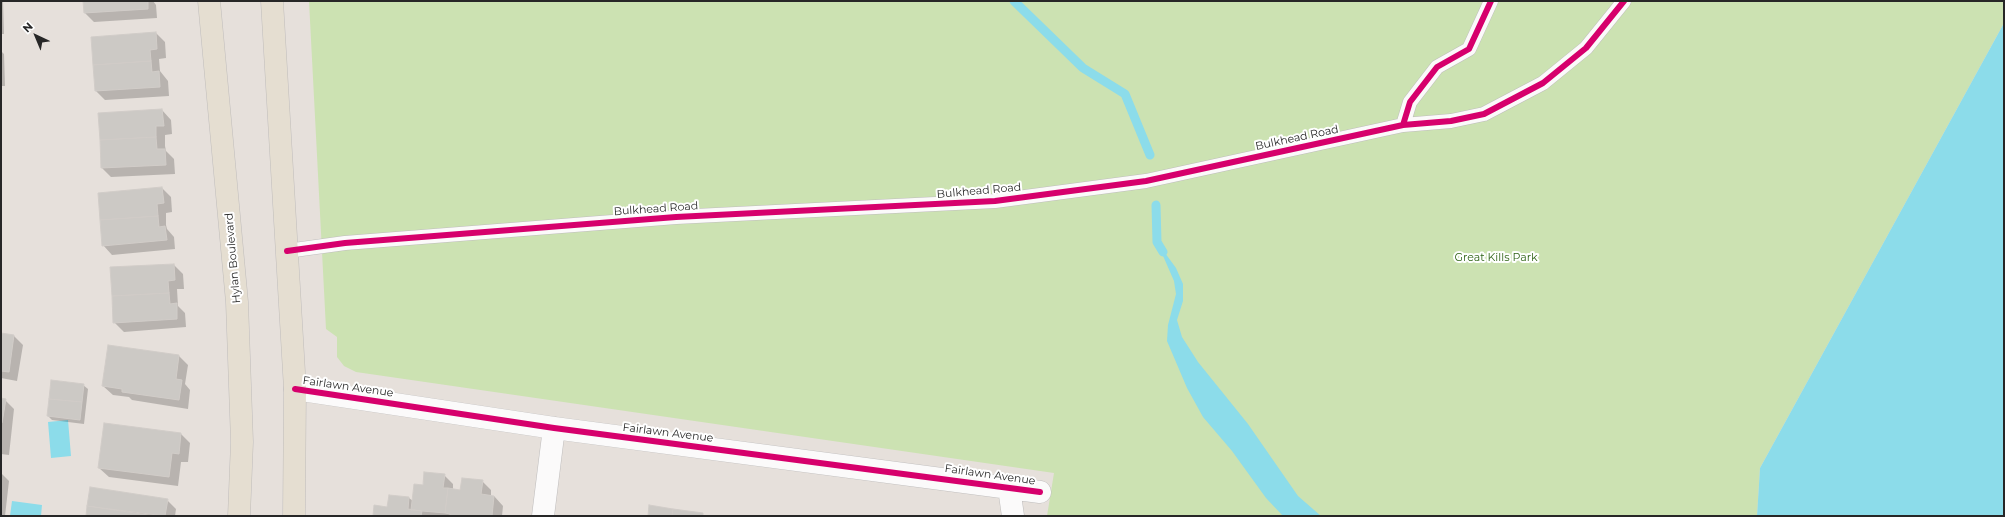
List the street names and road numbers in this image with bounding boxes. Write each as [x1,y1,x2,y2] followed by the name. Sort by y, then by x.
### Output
[1254,123,1340,153] street label: Bulkhead Road
[936,181,1022,201] street label: Bulkhead Road
[613,199,699,219] street label: Bulkhead Road
[222,212,244,304] street label: Hylan Boulevard
[302,374,394,400] street label: Fairlawn Avenue
[622,421,714,445] street label: Fairlawn Avenue
[944,462,1036,488] street label: Fairlawn Avenue

